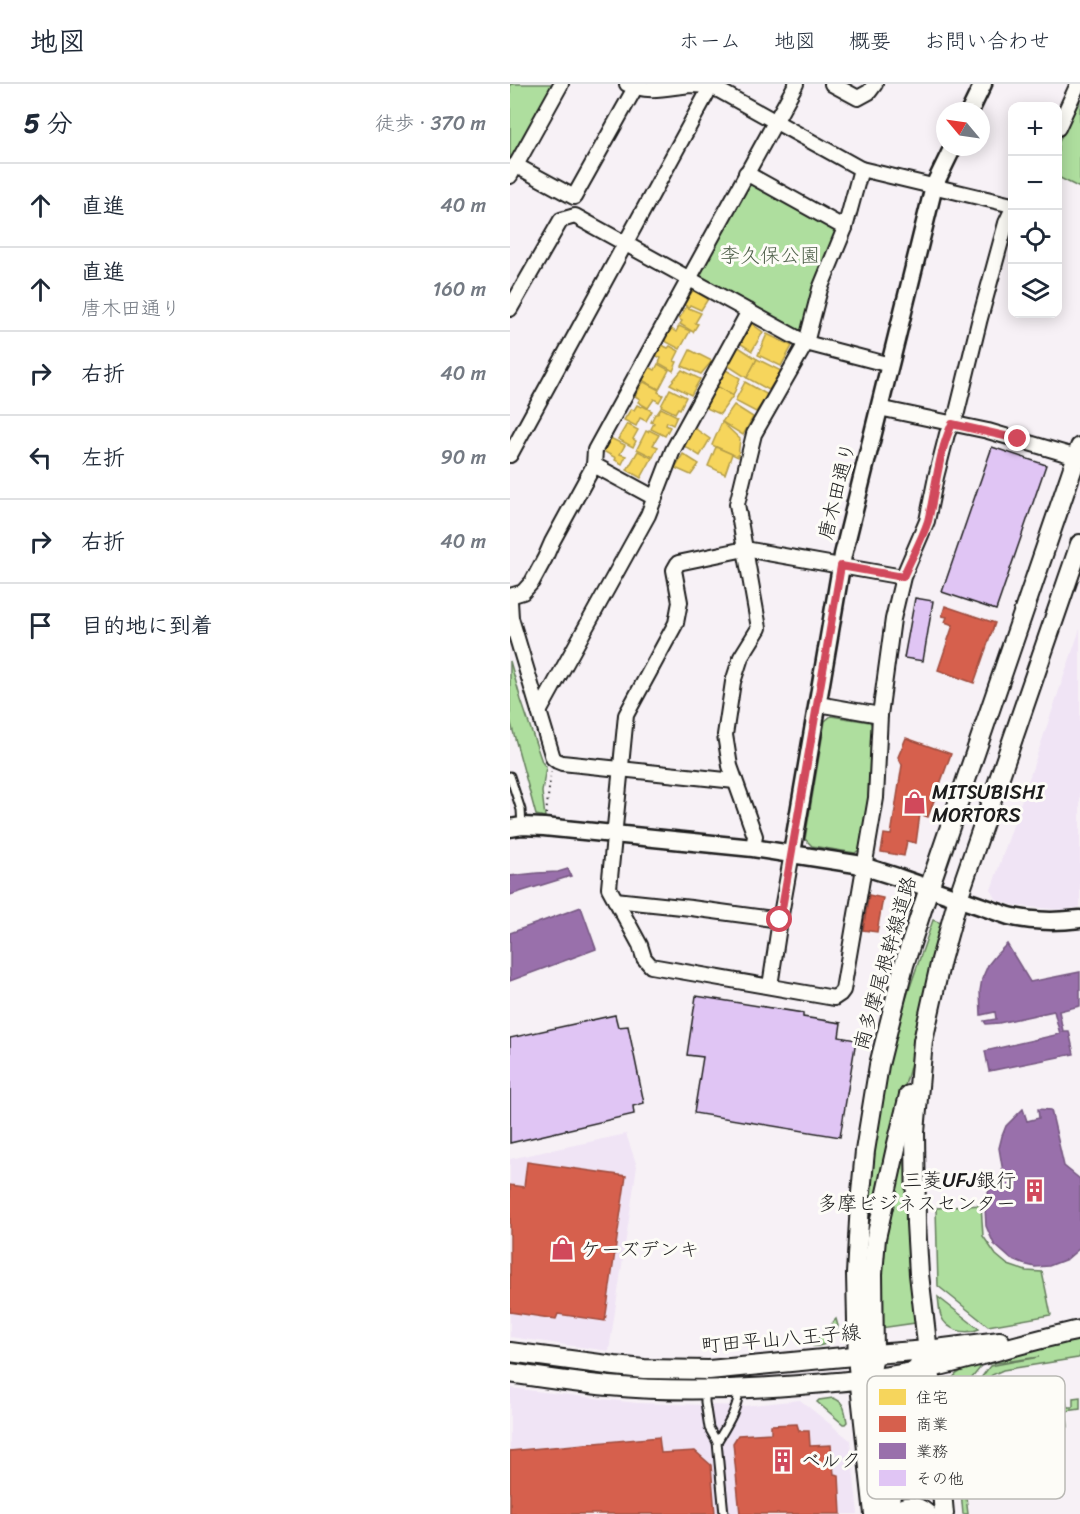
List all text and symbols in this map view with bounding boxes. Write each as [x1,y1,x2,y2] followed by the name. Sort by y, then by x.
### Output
[30,17,86,66] text: 地図
[679,22,741,60] text: ホーム
[774,22,816,60] text: 地図
[849,22,891,60] text: 概要
[924,22,1050,60] text: お問い合わせ
[24,100,73,146] text: 5 分
[936,102,990,156] north arrow
[1008,102,1062,318] map controls
[1008,102,1062,156] button: +
[375,106,486,141] text: 徒歩 · 370 m
[1008,156,1062,210] button: −
[81,186,125,225] text: 直進
[440,188,486,223] text: 40 m
[24,189,57,222] icon: ahead
[1008,210,1062,264] button: locate
[720,238,820,273] park label: 李久保公園
[81,252,125,291] text: 直進
[1008,264,1062,318] button: layers
[433,272,486,307] text: 160 m
[24,273,57,306] icon: ahead
[81,291,181,326] text: 唐木田通り
[81,354,125,393] text: 右折
[440,356,486,391] text: 40 m
[24,357,57,390] icon: right
[1004,425,1030,451] route end
[81,438,125,477] text: 左折
[808,438,866,544] street label: 唐木田通り
[441,440,486,475] text: 90 m
[24,441,57,474] icon: left
[81,522,125,561] text: 右折
[440,524,486,559] text: 40 m
[24,525,57,558] icon: right
[81,606,213,645] text: 目的地に到着
[24,609,57,642] icon: arrive
[932,775,1045,833] place label: MITSUBISHI MORTORS
[901,790,927,816] shop icon: MITSUBISHI MORTORS
[843,872,927,1054] street label: 南多摩尾根幹線道路
[766,906,792,932] route start
[818,1163,1016,1221] place label: 三菱UFJ銀行 多摩ビジネスセンター
[1021,1178,1047,1204] building icon: 三菱UFJ銀行 多摩ビジネスセンター
[581,1232,699,1267] place label: ケーズデンキ
[550,1236,576,1262] shop icon: ケーズデンキ
[700,1315,862,1363] street label: 町田平山八王子線
[867,1376,1065,1499] legend
[916,1383,948,1412] text: 住宅
[916,1410,948,1439] text: 商業
[916,1437,948,1466] text: 業務
[801,1443,861,1478] place label: ベルク
[770,1447,796,1473] building icon: ベルク
[916,1464,964,1493] text: その他

